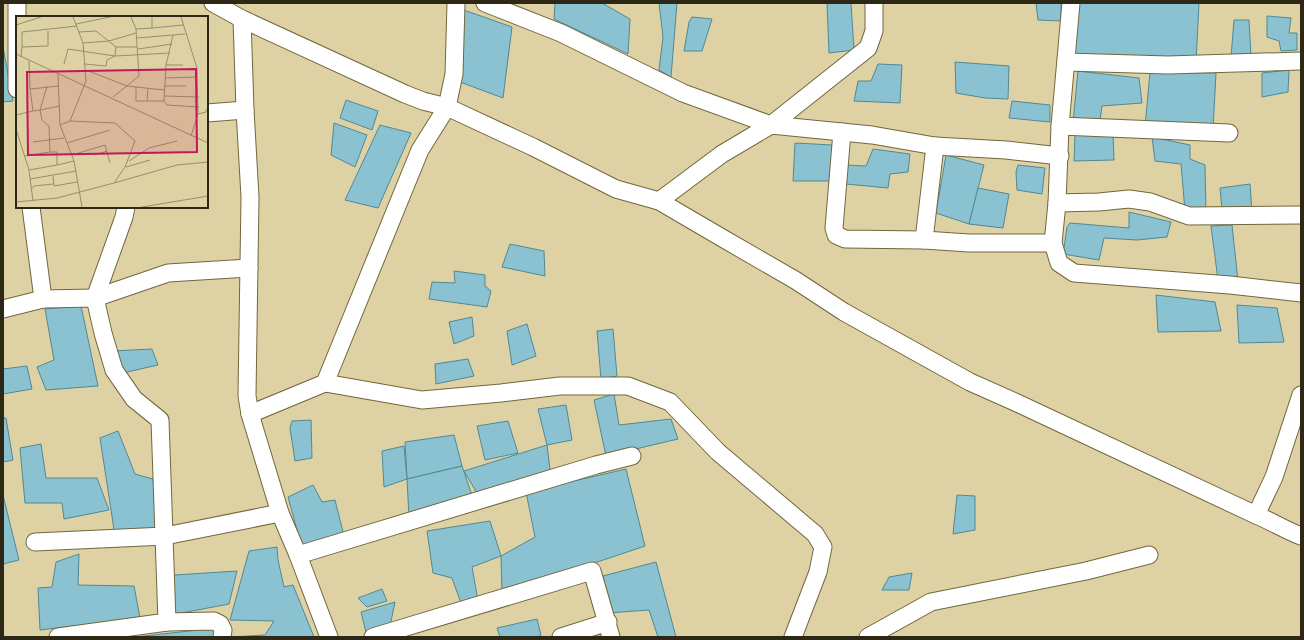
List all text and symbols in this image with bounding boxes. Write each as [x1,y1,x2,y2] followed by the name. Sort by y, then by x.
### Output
[16,16,208,208] inset map

